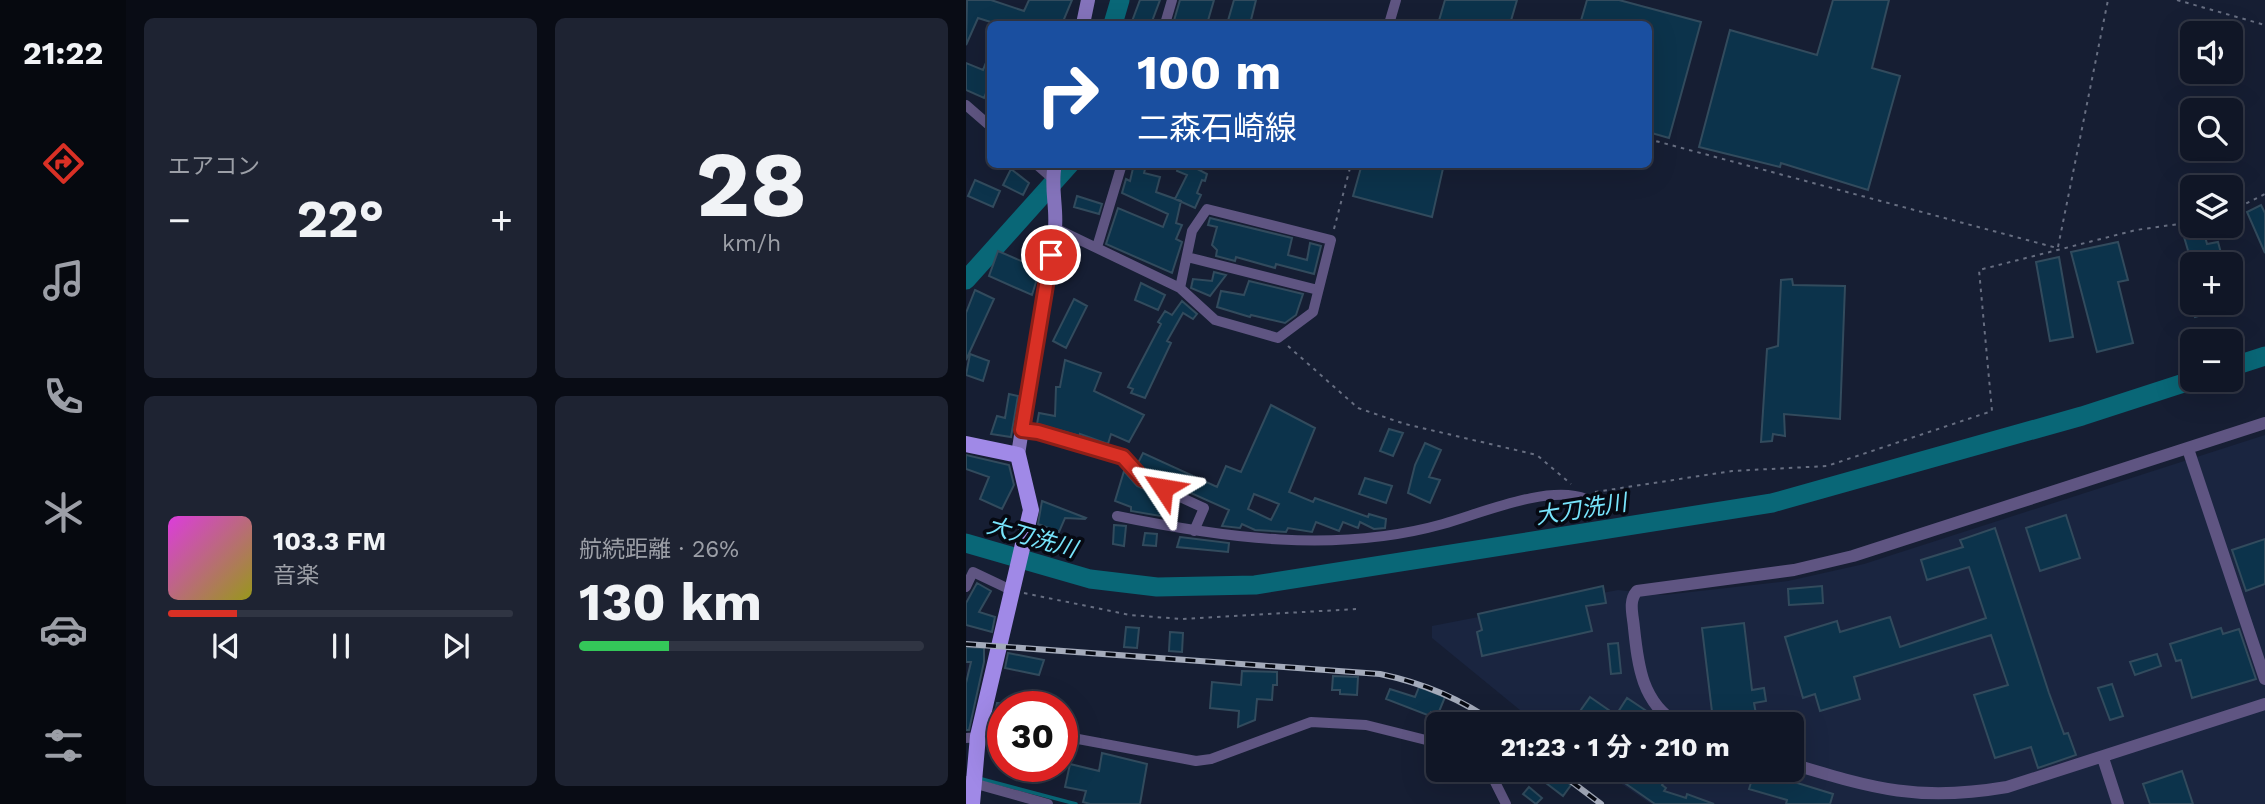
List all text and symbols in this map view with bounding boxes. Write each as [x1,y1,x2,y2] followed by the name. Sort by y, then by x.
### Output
[2180,21,2243,392] map controls
[2180,21,2243,84] button: sound
[23,34,103,72] text: 21:22
[1137,43,1281,101] text: 100 m
[1022,49,1113,140] icon: right
[2180,98,2243,161] button: search
[1137,109,1297,147] text: 二森石崎線
[696,131,807,238] text: 28
[39,139,88,188] icon: directions
[168,153,260,180] text: エアコン
[2180,175,2243,238] button: layers
[297,189,384,250] text: 22°
[168,198,191,242] text: −
[490,198,513,242] text: +
[1021,225,1081,285] pin
[722,230,781,257] text: km/h
[1032,236,1070,274] icon: arrive
[2180,252,2243,315] button: +
[39,256,88,305] icon: music
[2180,329,2243,392] button: −
[39,372,88,421] icon: phone
[1126,451,1200,525] position arrow
[39,488,88,537] icon: climate
[1534,488,1632,530] water label: 大刀洗川
[984,512,1083,564] water label: 大刀洗川
[273,526,386,556] text: 103.3 FM
[579,536,739,563] text: 航続距離 · 26%
[273,562,319,589] text: 音楽
[579,572,762,633] text: 130 km
[39,605,88,654] icon: car
[207,627,245,665] icon: previous
[322,627,360,665] icon: pause
[437,627,475,665] icon: next
[987,691,1078,782] speed limit sign: 30
[39,721,88,770] icon: filters
[1500,732,1730,762] text: 21:23 · 1 分 · 210 m

